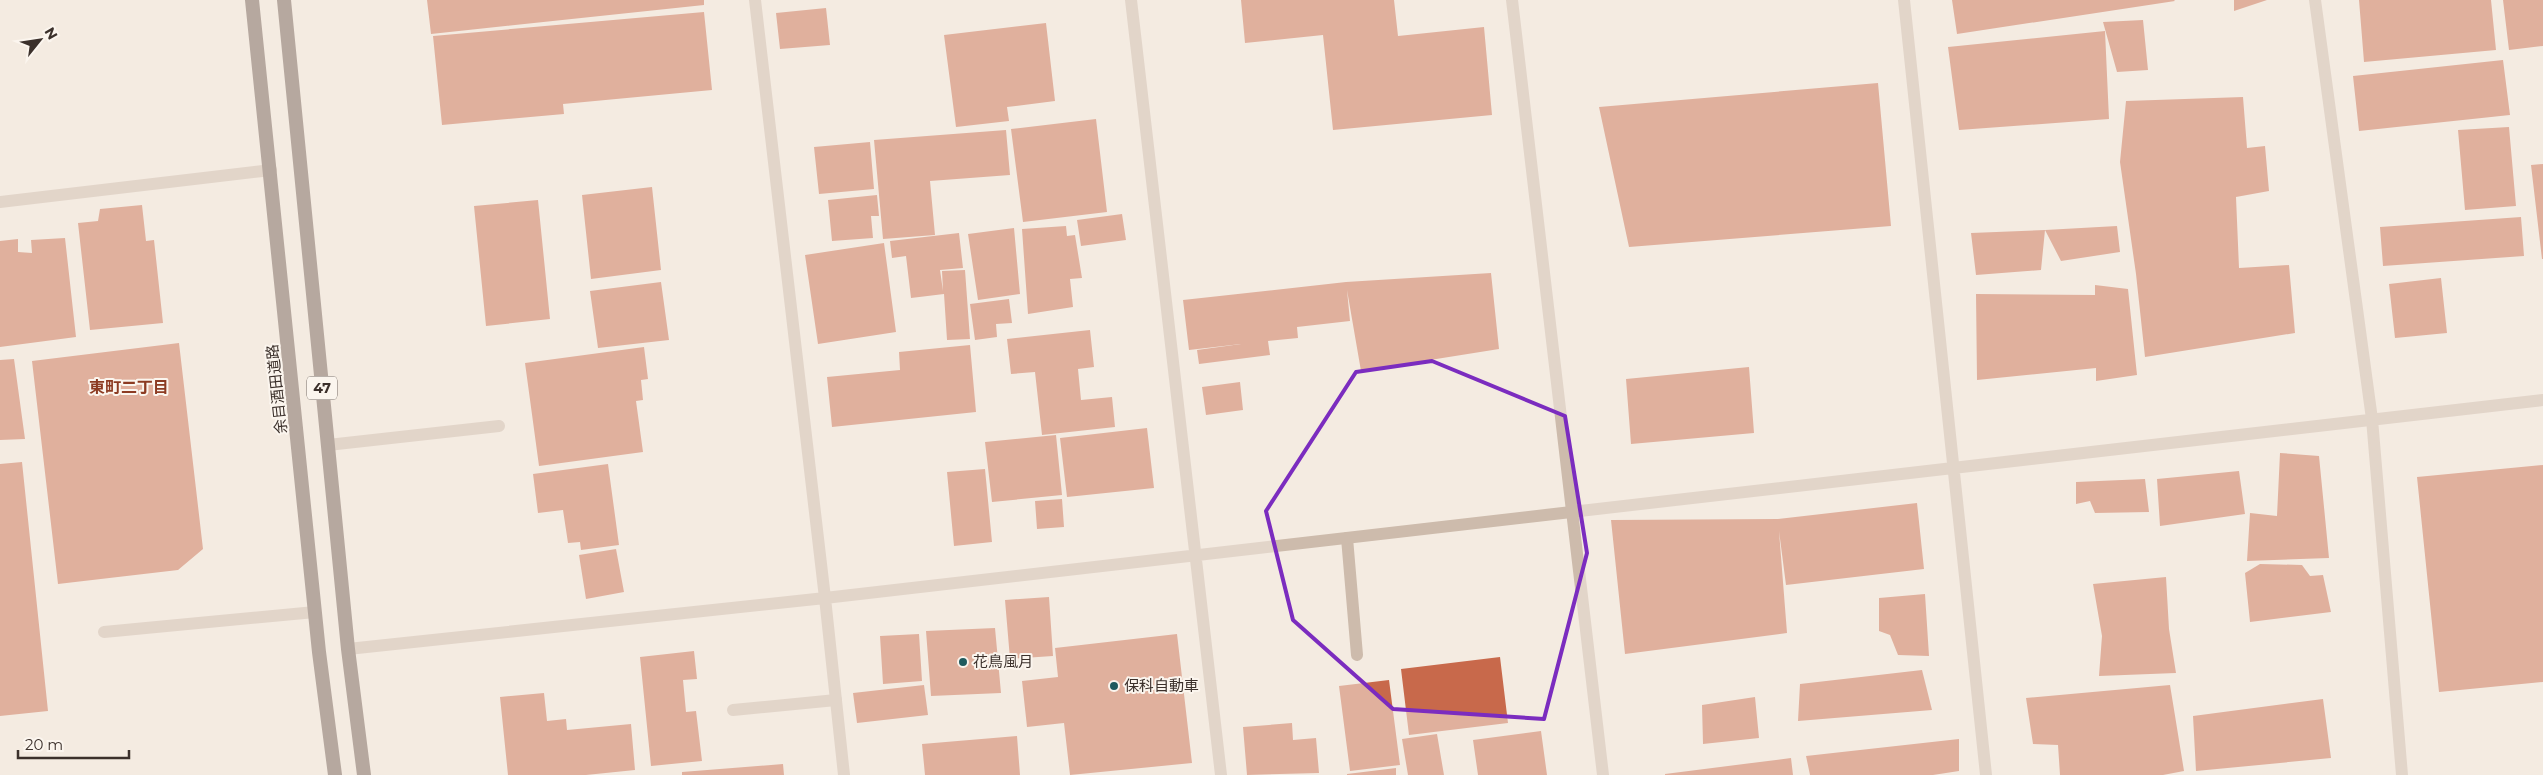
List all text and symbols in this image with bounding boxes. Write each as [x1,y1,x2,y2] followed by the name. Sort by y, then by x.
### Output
[15,15,65,65] north arrow
[41,24,62,43] text: N
[262,343,291,435] street label: 余目酒田道路
[307,376,337,399] road number: 47
[89,378,169,397] district label: 東町二丁目
[973,652,1033,671] place label: 花鳥風月
[957,656,969,668] marker: 花鳥風月
[1124,676,1199,695] place label: 保科自動車
[1108,680,1120,692] marker: 保科自動車
[18,728,129,760] scale bar
[25,735,63,754] text: 20 m

